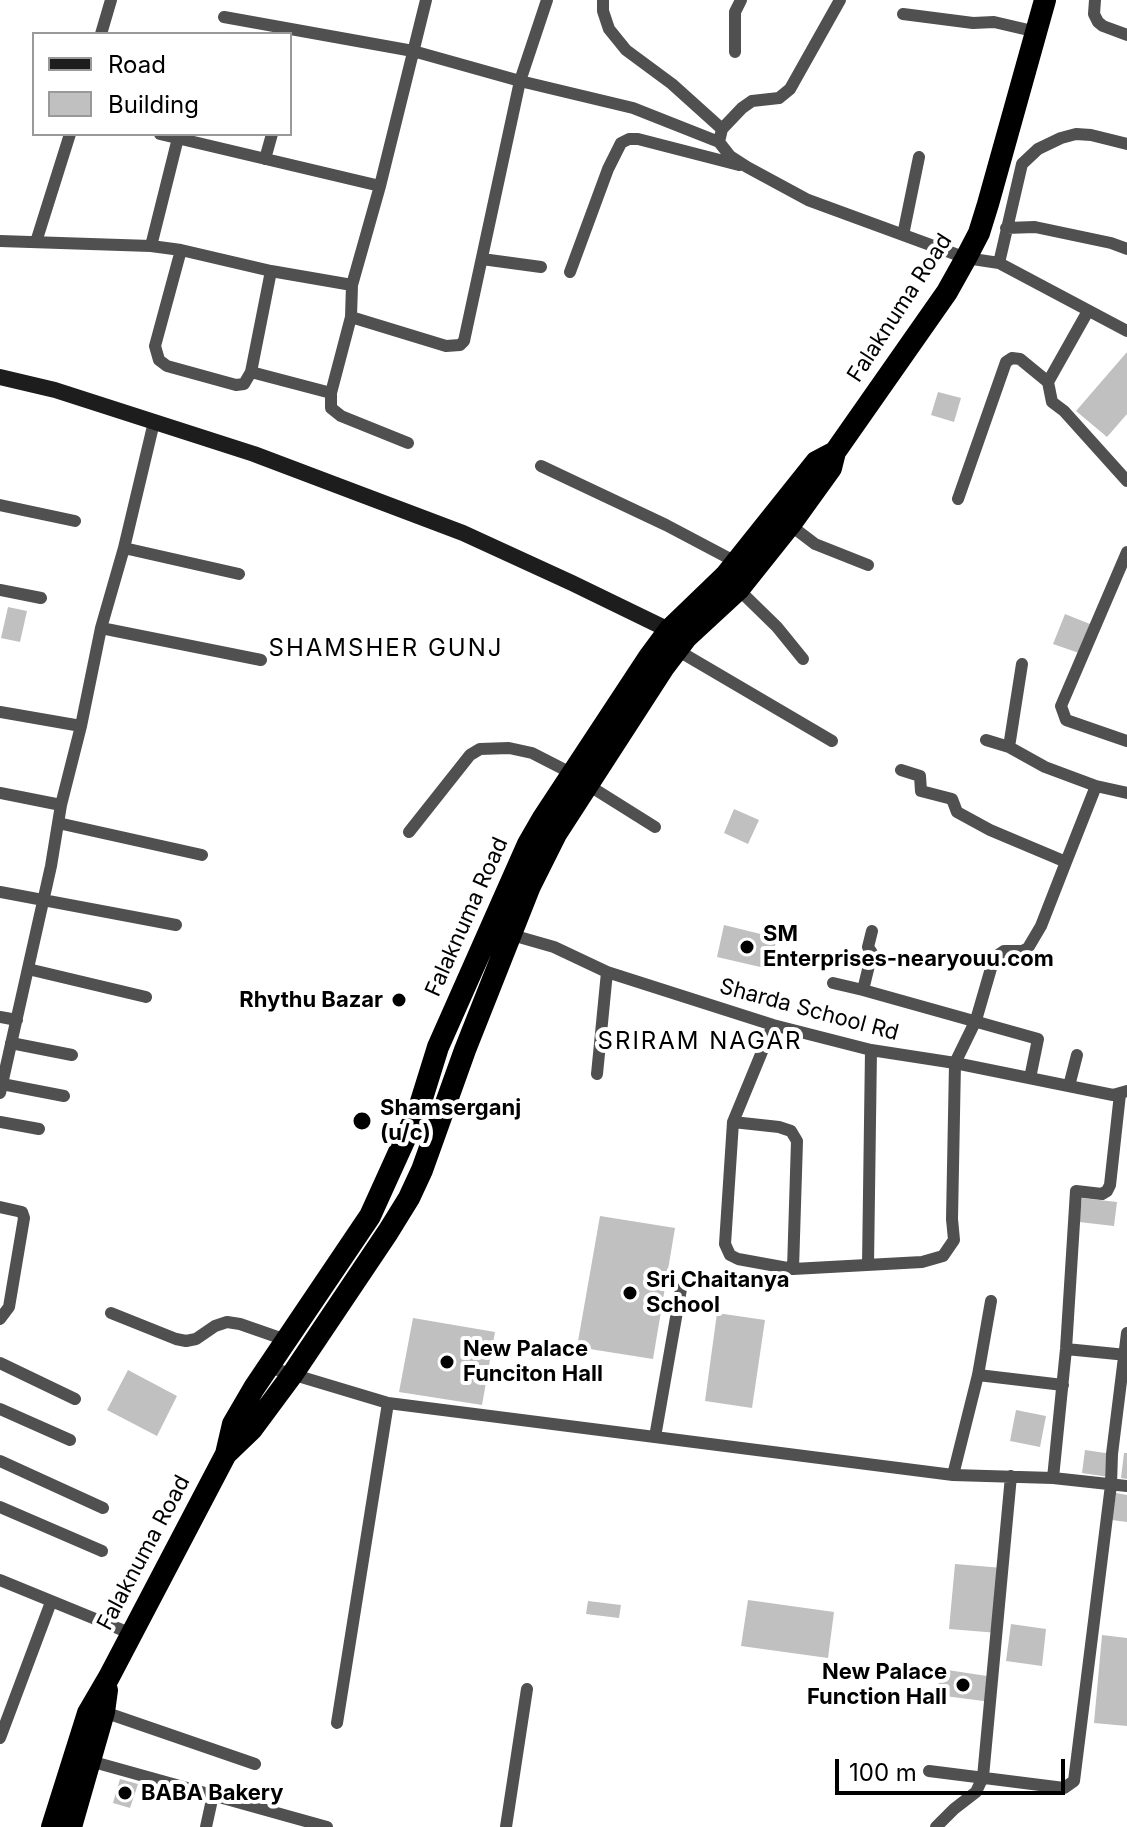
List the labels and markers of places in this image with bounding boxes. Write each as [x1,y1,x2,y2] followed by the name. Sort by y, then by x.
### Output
[763,921,1054,972] place label: SM Enterprises-nearyouu.com
[738,938,756,956] marker: SM Enterprises-nearyouu.com
[239,987,383,1013] place label: Rhythu Bazar
[390,991,408,1009] marker: Rhythu Bazar
[380,1095,521,1146] place label: Shamserganj (u/c)
[351,1110,373,1132] marker: Shamserganj (u/c)
[646,1267,789,1318] place label: Sri Chaitanya School
[621,1284,639,1302] marker: Sri Chaitanya School
[463,1336,603,1388] place label: New Palace Funciton Hall
[438,1353,456,1371] marker: New Palace Funciton Hall
[807,1659,947,1710] place label: New Palace Function Hall
[954,1676,972,1694] marker: New Palace Function Hall
[141,1780,283,1806] place label: BABA Bakery
[116,1784,134,1802] marker: BABA Bakery

